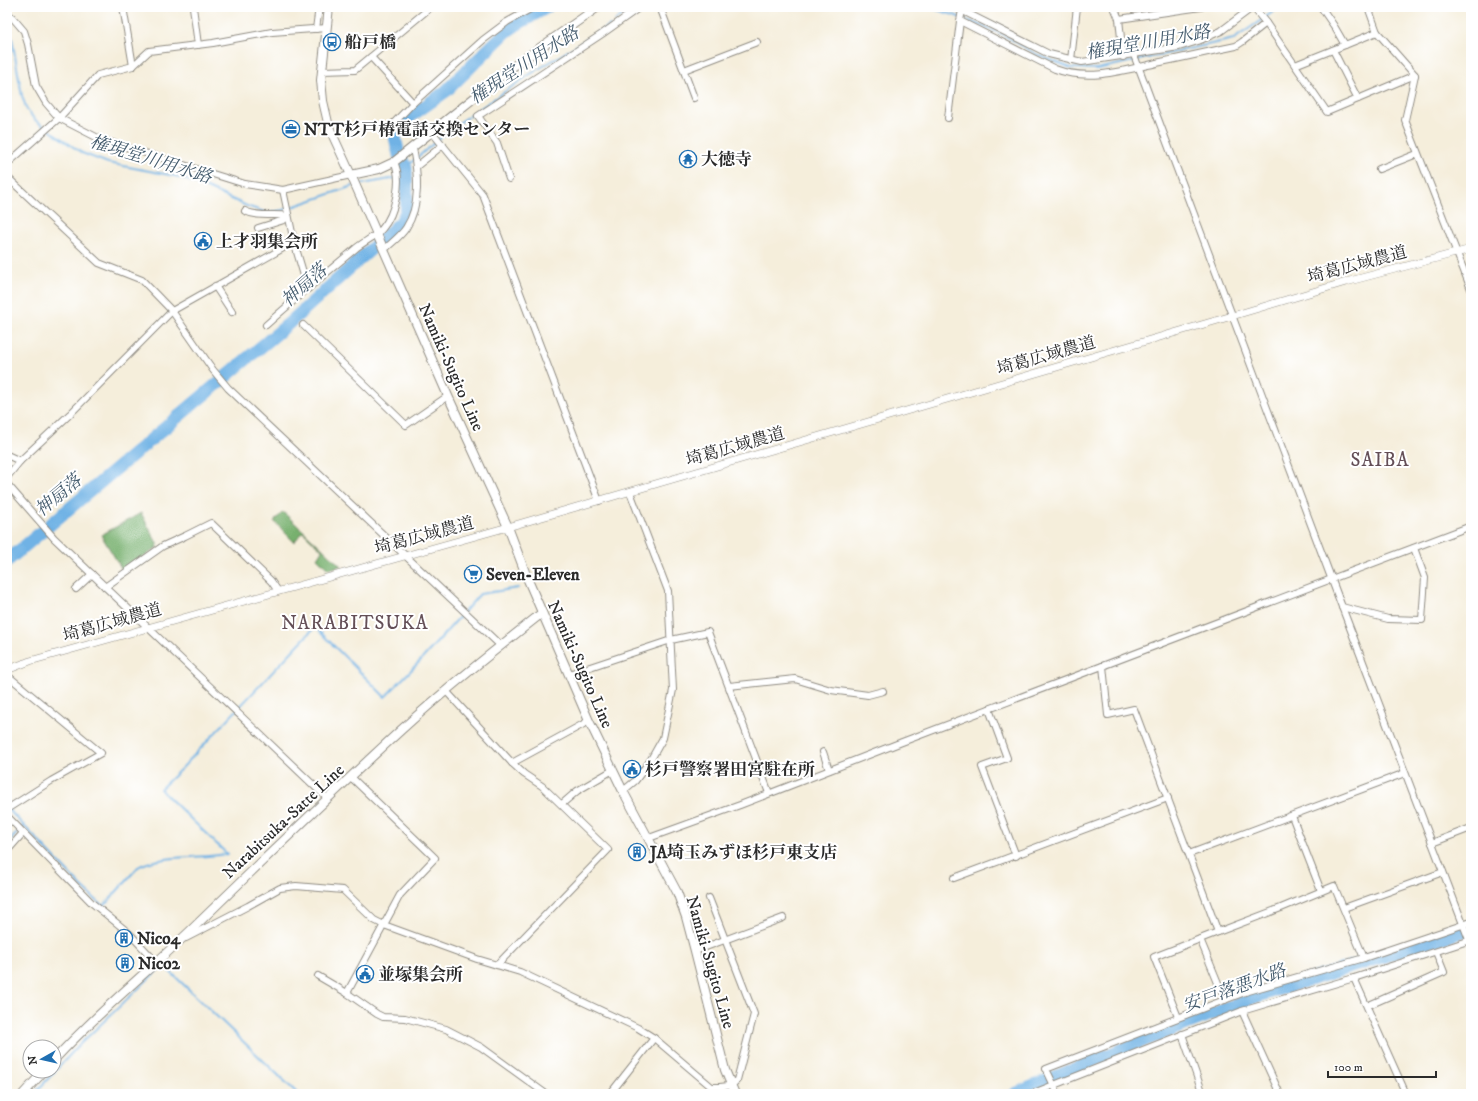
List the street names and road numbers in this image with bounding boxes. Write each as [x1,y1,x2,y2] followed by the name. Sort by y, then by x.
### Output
[1305,241,1409,289] street label: 埼葛広域農道
[413,300,489,435] street label: Namiki-Sugito Line
[994,331,1098,381] street label: 埼葛広域農道
[683,422,787,472] street label: 埼葛広域農道
[372,512,476,560] street label: 埼葛広域農道
[542,597,618,732] street label: Namiki-Sugito Line
[60,598,164,648] street label: 埼葛広域農道
[218,760,349,884] street label: Narabitsuka-Satte Line
[681,893,740,1031] street label: Namiki-Sugito Line

